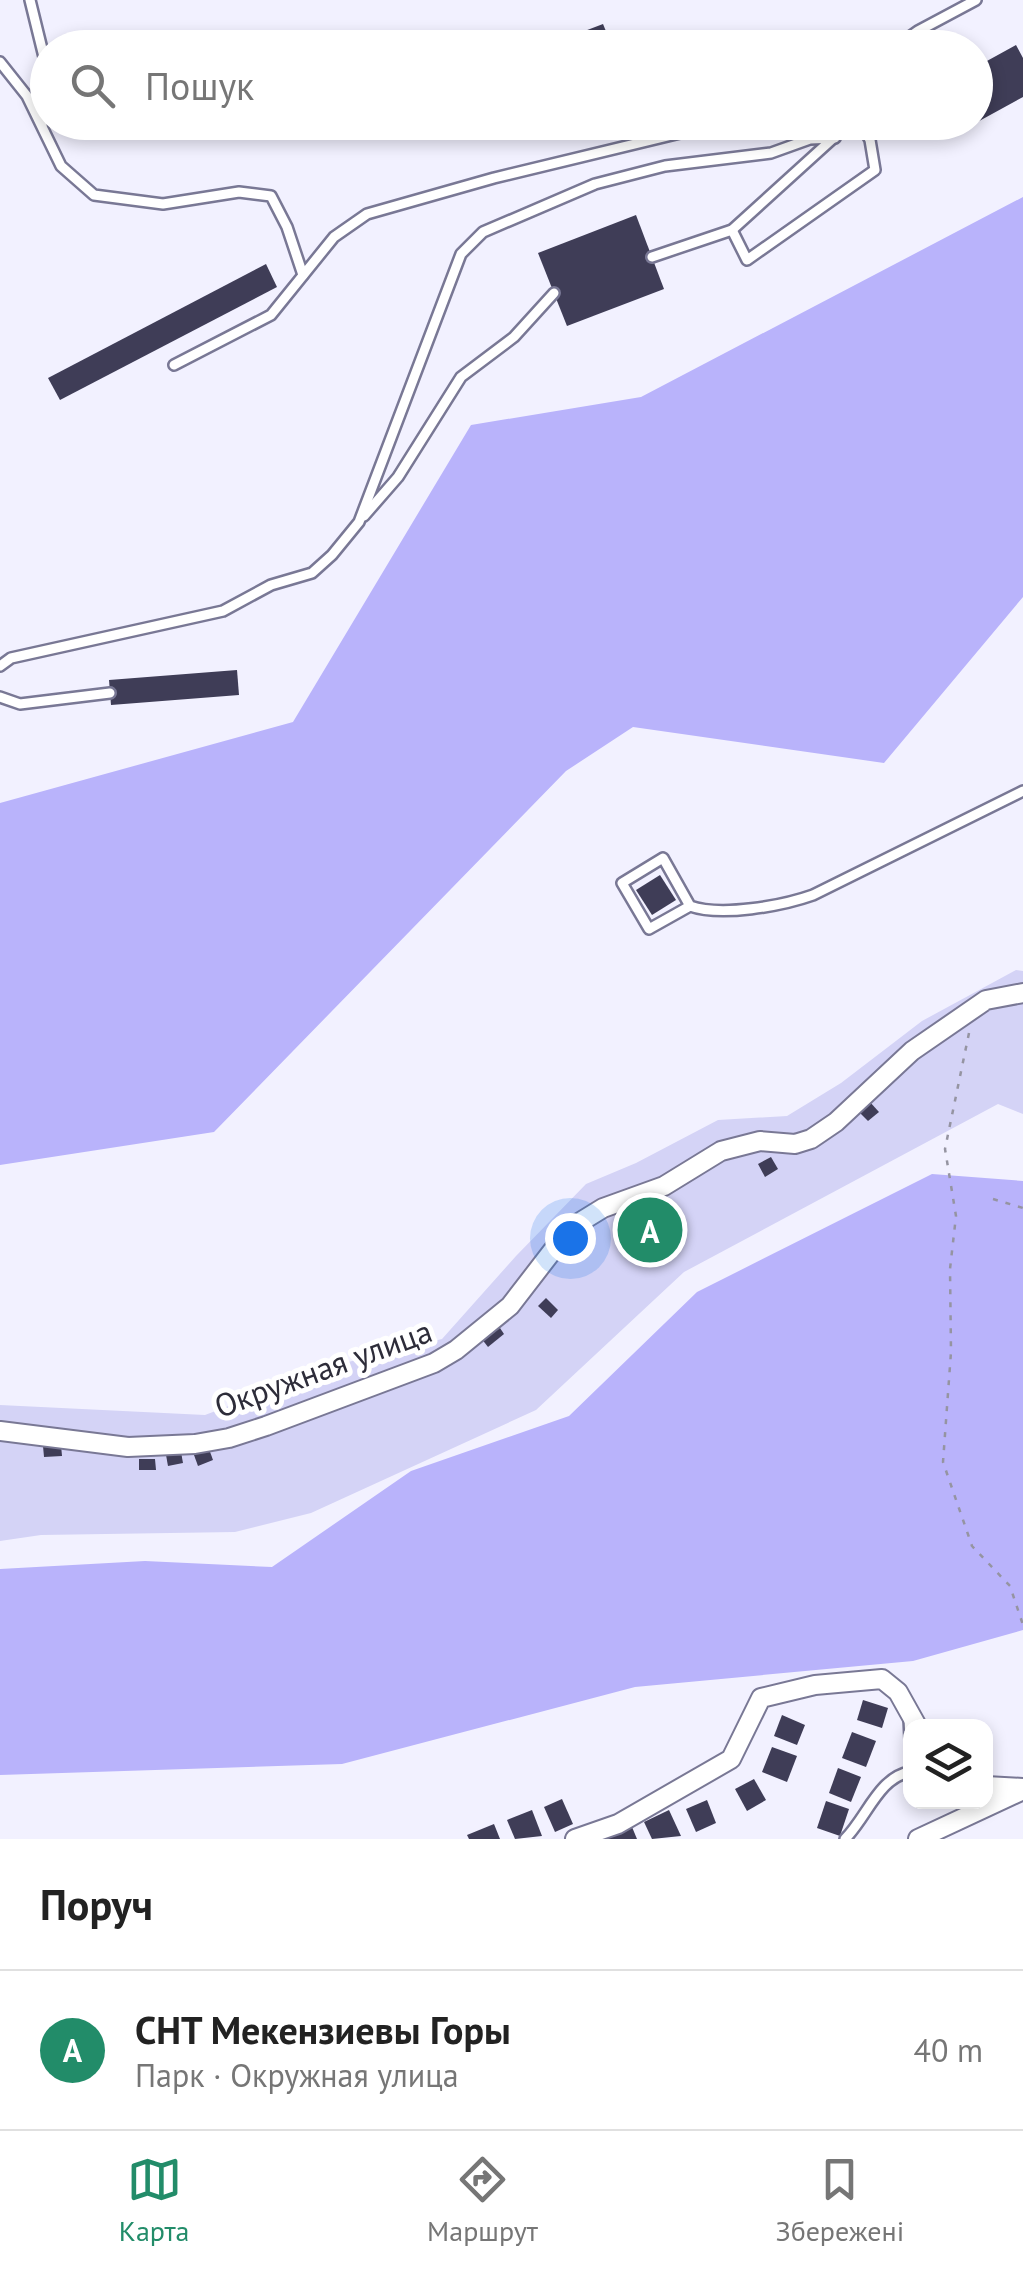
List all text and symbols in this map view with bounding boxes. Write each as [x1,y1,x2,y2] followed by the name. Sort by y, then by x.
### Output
[30,30,993,140] search box
[65,58,120,113] icon: search
[145,61,254,110] text: Пошук
[618,1192,682,1268] pin: A
[545,1213,596,1264] your location
[208,1309,438,1427] street label: Окружная улица
[903,1719,993,1809] map controls
[903,1719,993,1809] button: layers
[40,1877,153,1932] text: Поруч
[135,2005,511,2054] text: СНТ Мекензиевы Горы
[63,2029,82,2071] text: A
[914,2029,983,2071] text: 40 m
[135,2054,459,2096] text: Парк · Окружная улица
[119,2152,190,2249] tab: Карта
[427,2152,538,2249] tab: Маршрут
[775,2152,904,2249] tab: Збережені

